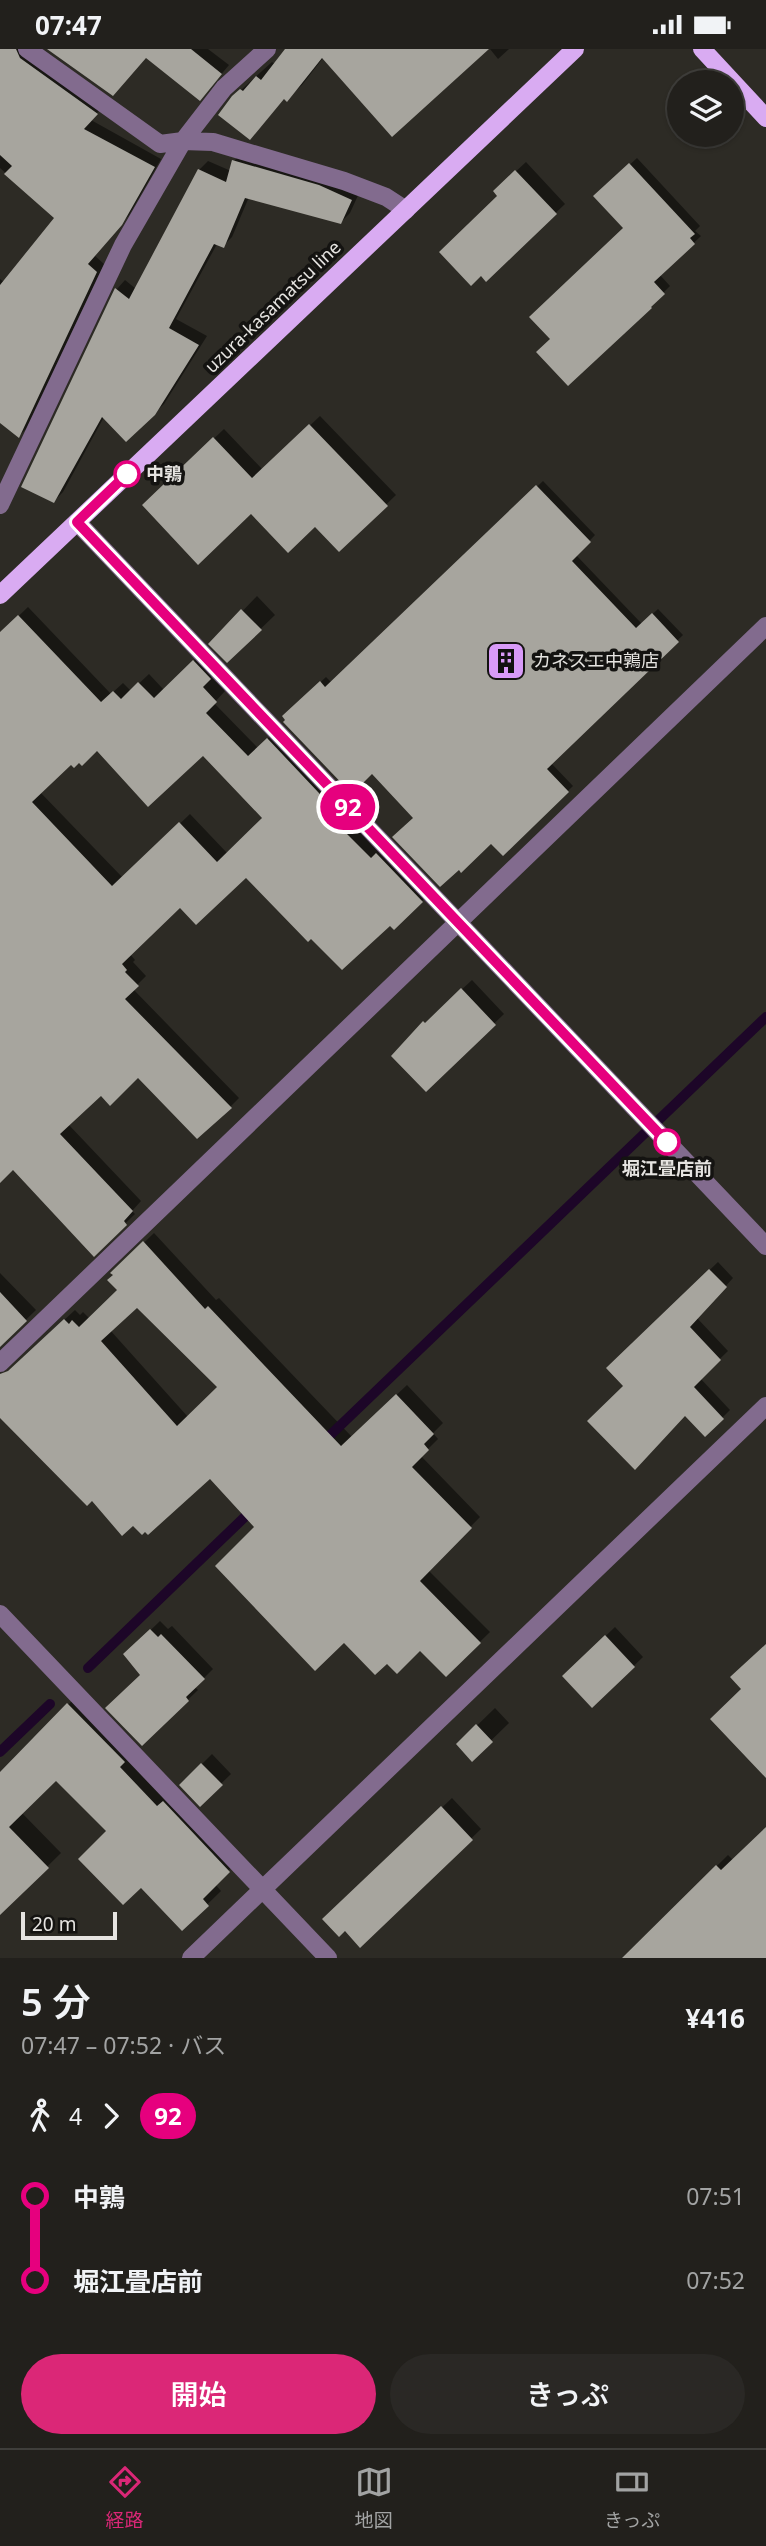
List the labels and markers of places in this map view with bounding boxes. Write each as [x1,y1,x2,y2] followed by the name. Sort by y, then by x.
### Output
[114,461,140,487] marker: 中鶉
[146,461,182,485] place label: 中鶉
[485,640,527,682] building icon: カネスエ中鶉店
[533,648,659,672] place label: カネスエ中鶉店
[654,1129,680,1155] marker: 堀江畳店前
[622,1156,712,1180] place label: 堀江畳店前

